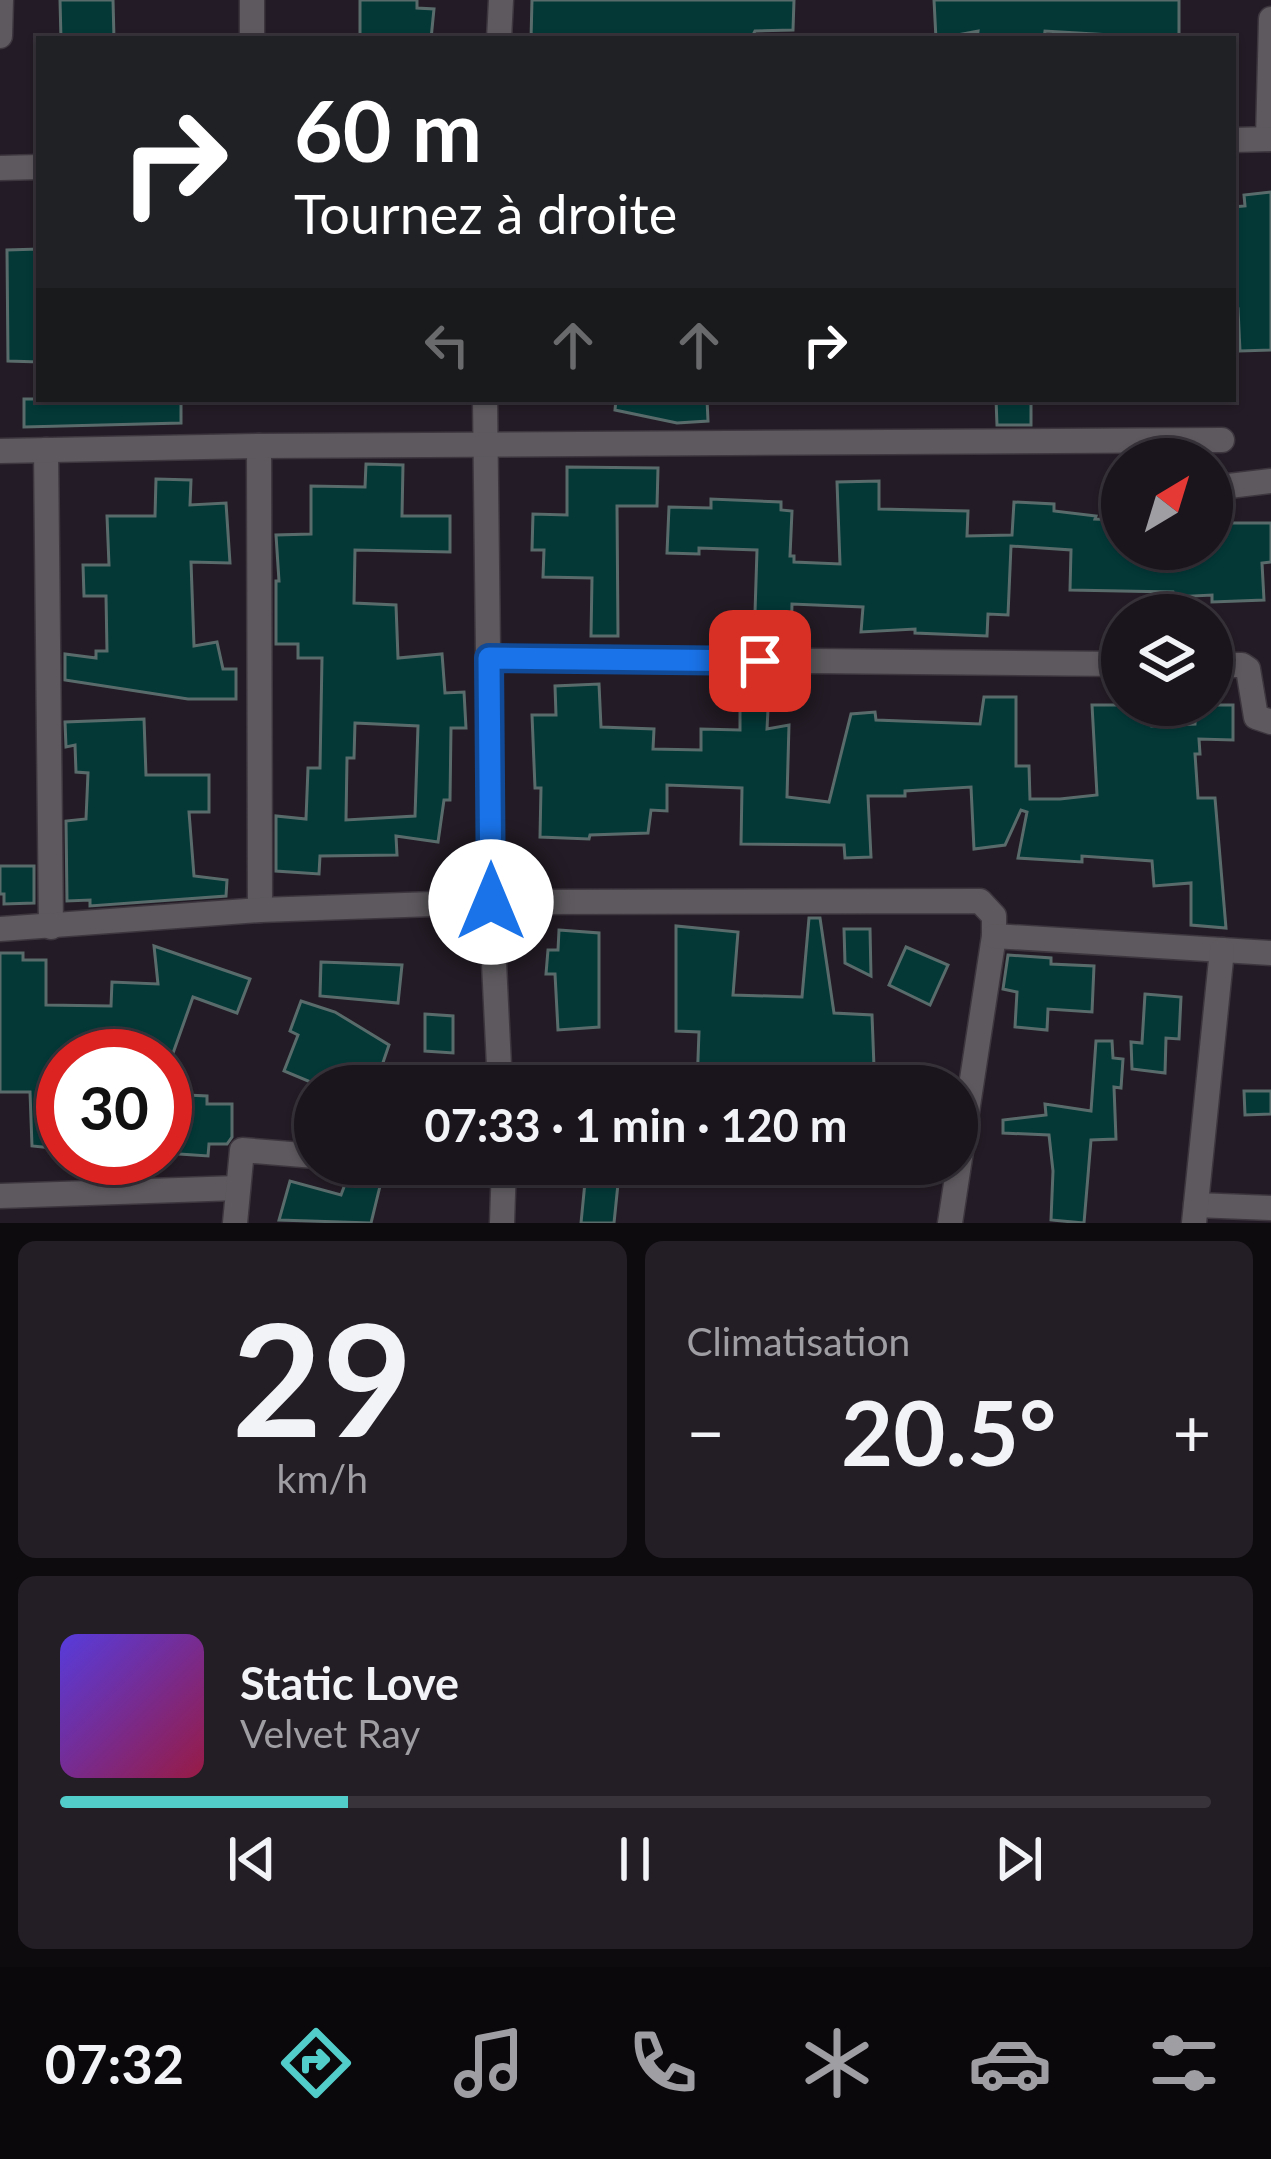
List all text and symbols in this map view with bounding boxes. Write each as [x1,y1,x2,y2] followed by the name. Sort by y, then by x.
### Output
[294,79,482,180] text: 60 m
[96,84,252,240] icon: right
[294,181,677,246] text: Tournez à droite
[414,312,480,378] icon: left
[540,312,606,378] icon: ahead
[666,312,732,378] icon: ahead
[792,312,858,378] icon: right
[1101,438,1233,570] north arrow
[1101,438,1233,726] map controls
[1101,594,1233,726] button: layers
[709,610,811,712] pin
[727,628,793,694] icon: arrive
[428,839,554,965] position arrow
[36,1029,192,1185] speed limit sign: 30
[425,1098,847,1152] text: 07:33 · 1 min · 120 m
[232,1283,413,1470] text: 29
[687,1318,910,1364] text: Climatisation
[841,1377,1056,1485] text: 20.5°
[687,1392,725,1471] text: −
[1173,1392,1211,1471] text: +
[277,1455,368,1501] text: km/h
[240,1656,459,1710] text: Static Love
[240,1710,420,1756] text: Velvet Ray
[219,1826,285,1892] icon: previous
[602,1826,668,1892] icon: pause
[986,1826,1052,1892] icon: next
[274,2021,358,2105] icon: directions
[447,2021,531,2105] icon: music
[621,2021,705,2105] icon: phone
[795,2021,879,2105] icon: climate
[968,2021,1052,2105] icon: car
[1142,2021,1226,2105] icon: filters
[45,2031,184,2096] text: 07:32

